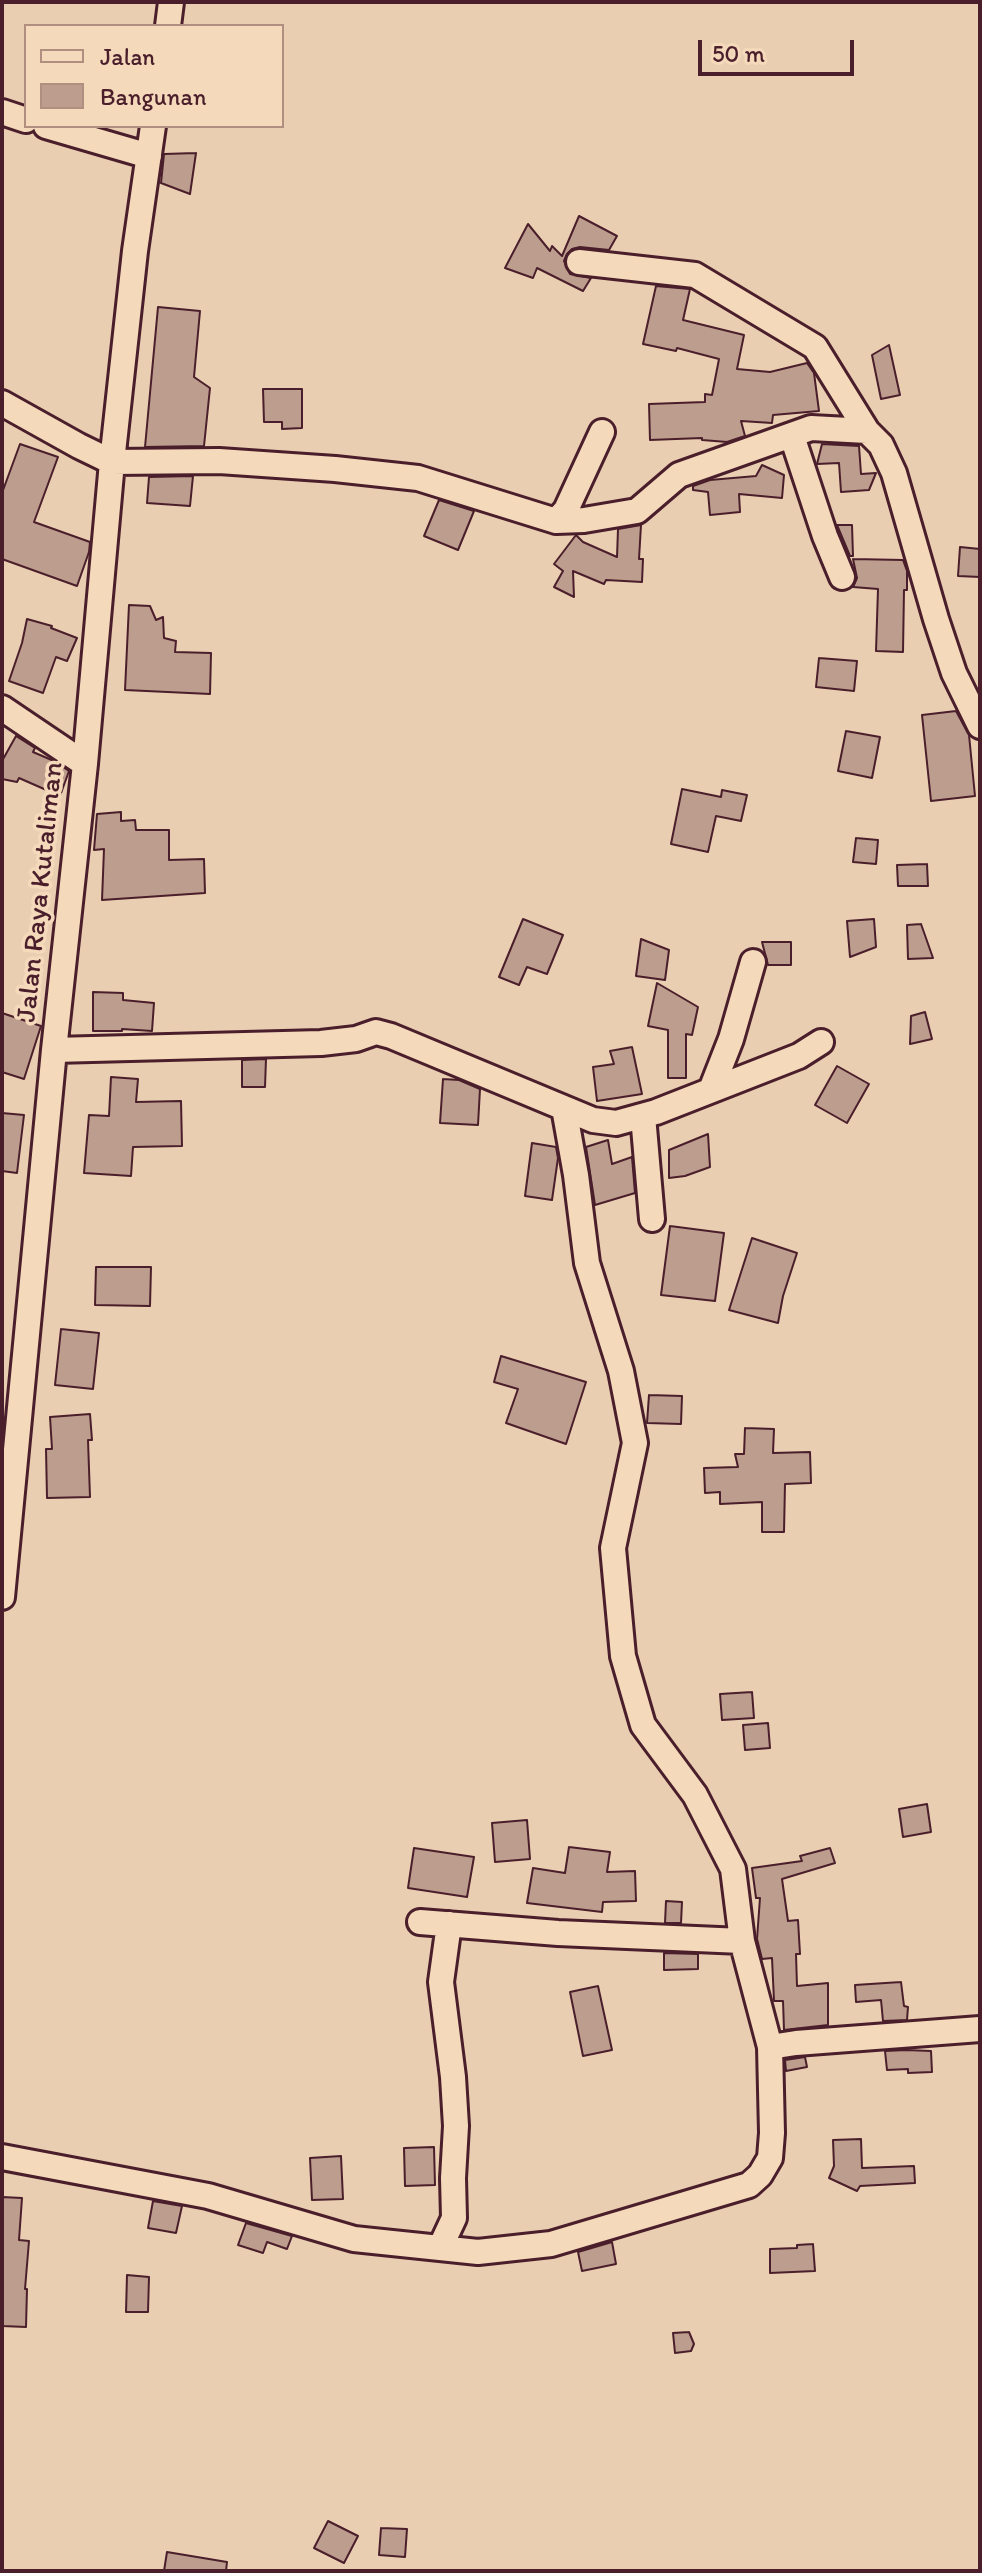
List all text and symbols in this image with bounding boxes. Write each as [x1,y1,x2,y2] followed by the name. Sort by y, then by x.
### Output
[24,24,284,128] legend
[702,24,858,74] scale bar
[712,39,765,68] text: 50 m
[100,42,155,71] text: Jalan
[100,82,207,111] text: Bangunan
[11,760,71,1024] street label: Jalan Raya Kutaliman

